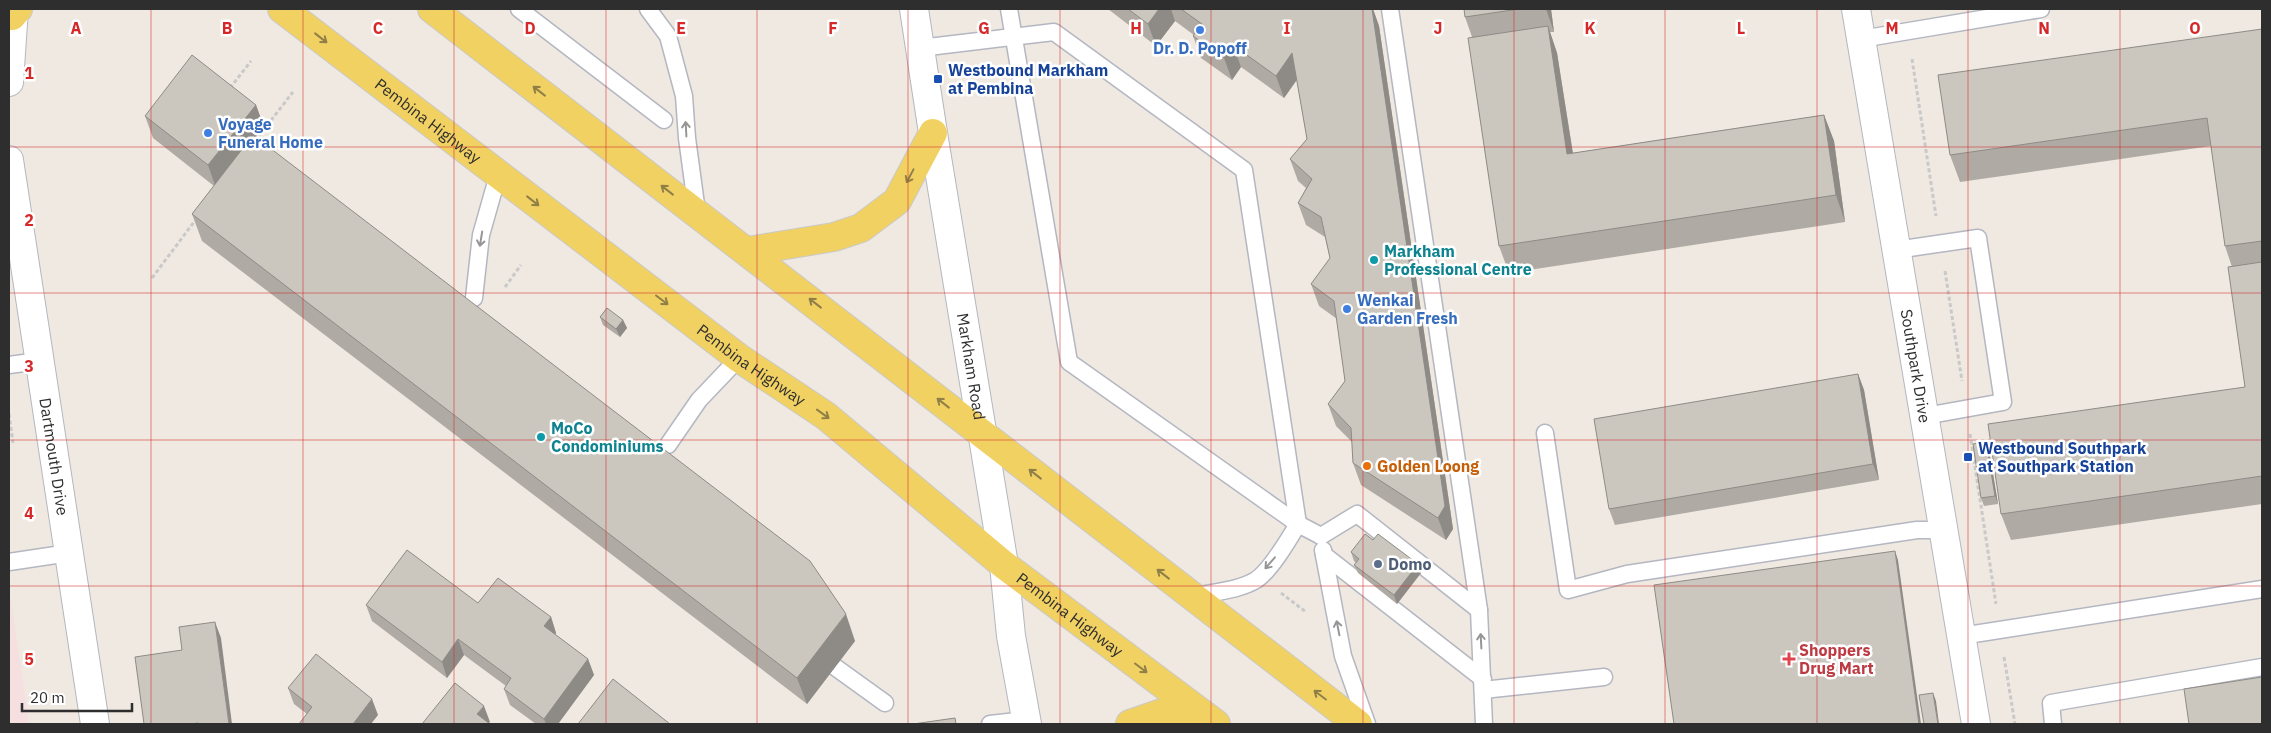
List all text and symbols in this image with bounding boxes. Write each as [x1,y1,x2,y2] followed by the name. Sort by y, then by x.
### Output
[71,18,82,38] text: A
[222,18,233,38] text: B
[373,18,383,38] text: C
[524,18,536,38] text: D
[676,18,686,38] text: E
[828,18,838,38] text: F
[978,18,990,38] text: G
[1130,18,1142,38] text: H
[1284,18,1291,38] text: I
[1434,18,1442,38] text: J
[1584,18,1596,38] text: K
[1737,18,1745,38] text: L
[1885,18,1899,38] text: M
[2038,18,2050,38] text: N
[2189,18,2201,38] text: O
[1194,24,1206,36] marker: Dr. D. Popoff
[314,33,327,44] one-way arrow
[1153,38,1247,58] place label: Dr. D. Popoff
[948,60,1108,98] place label: Westbound Markham at Pembina
[24,63,34,83] text: 1
[932,73,944,85] marker: Westbound Markham at Pembina
[371,74,485,168] street label: Pembina Highway
[533,85,546,96] one-way arrow
[218,114,323,152] place label: Voyage Funeral Home
[682,121,691,137] one-way arrow
[202,127,214,139] marker: Voyage Funeral Home
[905,168,914,183] one-way arrow
[661,184,674,195] one-way arrow
[526,196,539,207] one-way arrow
[24,210,34,230] text: 2
[476,230,486,246] one-way arrow
[1384,241,1532,279] place label: Markham Professional Centre
[1368,254,1380,266] marker: Markham Professional Centre
[1357,290,1458,328] place label: Wenkai Garden Fresh
[655,295,669,305] one-way arrow
[809,298,822,309] one-way arrow
[1341,303,1353,315] marker: Wenkai Garden Fresh
[1897,308,1935,425] street label: Southpark Drive
[953,311,990,421] street label: Markham Road
[693,320,810,410] street label: Pembina Highway
[24,356,34,376] text: 3
[35,396,73,517] street label: Dartmouth Drive
[936,398,950,408] one-way arrow
[816,409,830,419] one-way arrow
[551,418,664,456] place label: MoCo Condominiums
[535,431,547,443] marker: MoCo Condominiums
[1978,438,2147,476] place label: Westbound Southpark at Southpark Station
[1962,451,1974,463] marker: Westbound Southpark at Southpark Station
[1377,456,1479,476] place label: Golden Loong
[1361,460,1373,472] marker: Golden Loong
[1029,469,1042,480] one-way arrow
[24,503,34,523] text: 4
[1388,554,1432,574] place label: Domo
[1264,557,1276,570] one-way arrow
[1372,558,1384,570] marker: Domo
[1013,568,1127,661] street label: Pembina Highway
[1157,569,1170,580] one-way arrow
[1332,620,1342,636] one-way arrow
[1477,633,1486,649] one-way arrow
[1799,640,1874,678] place label: Shoppers Drug Mart
[24,649,34,669] text: 5
[1783,653,1795,665] marker: Shoppers Drug Mart
[1134,663,1148,673] one-way arrow
[22,680,132,712] scale bar
[30,688,65,707] text: 20 m
[1313,689,1326,700] one-way arrow

